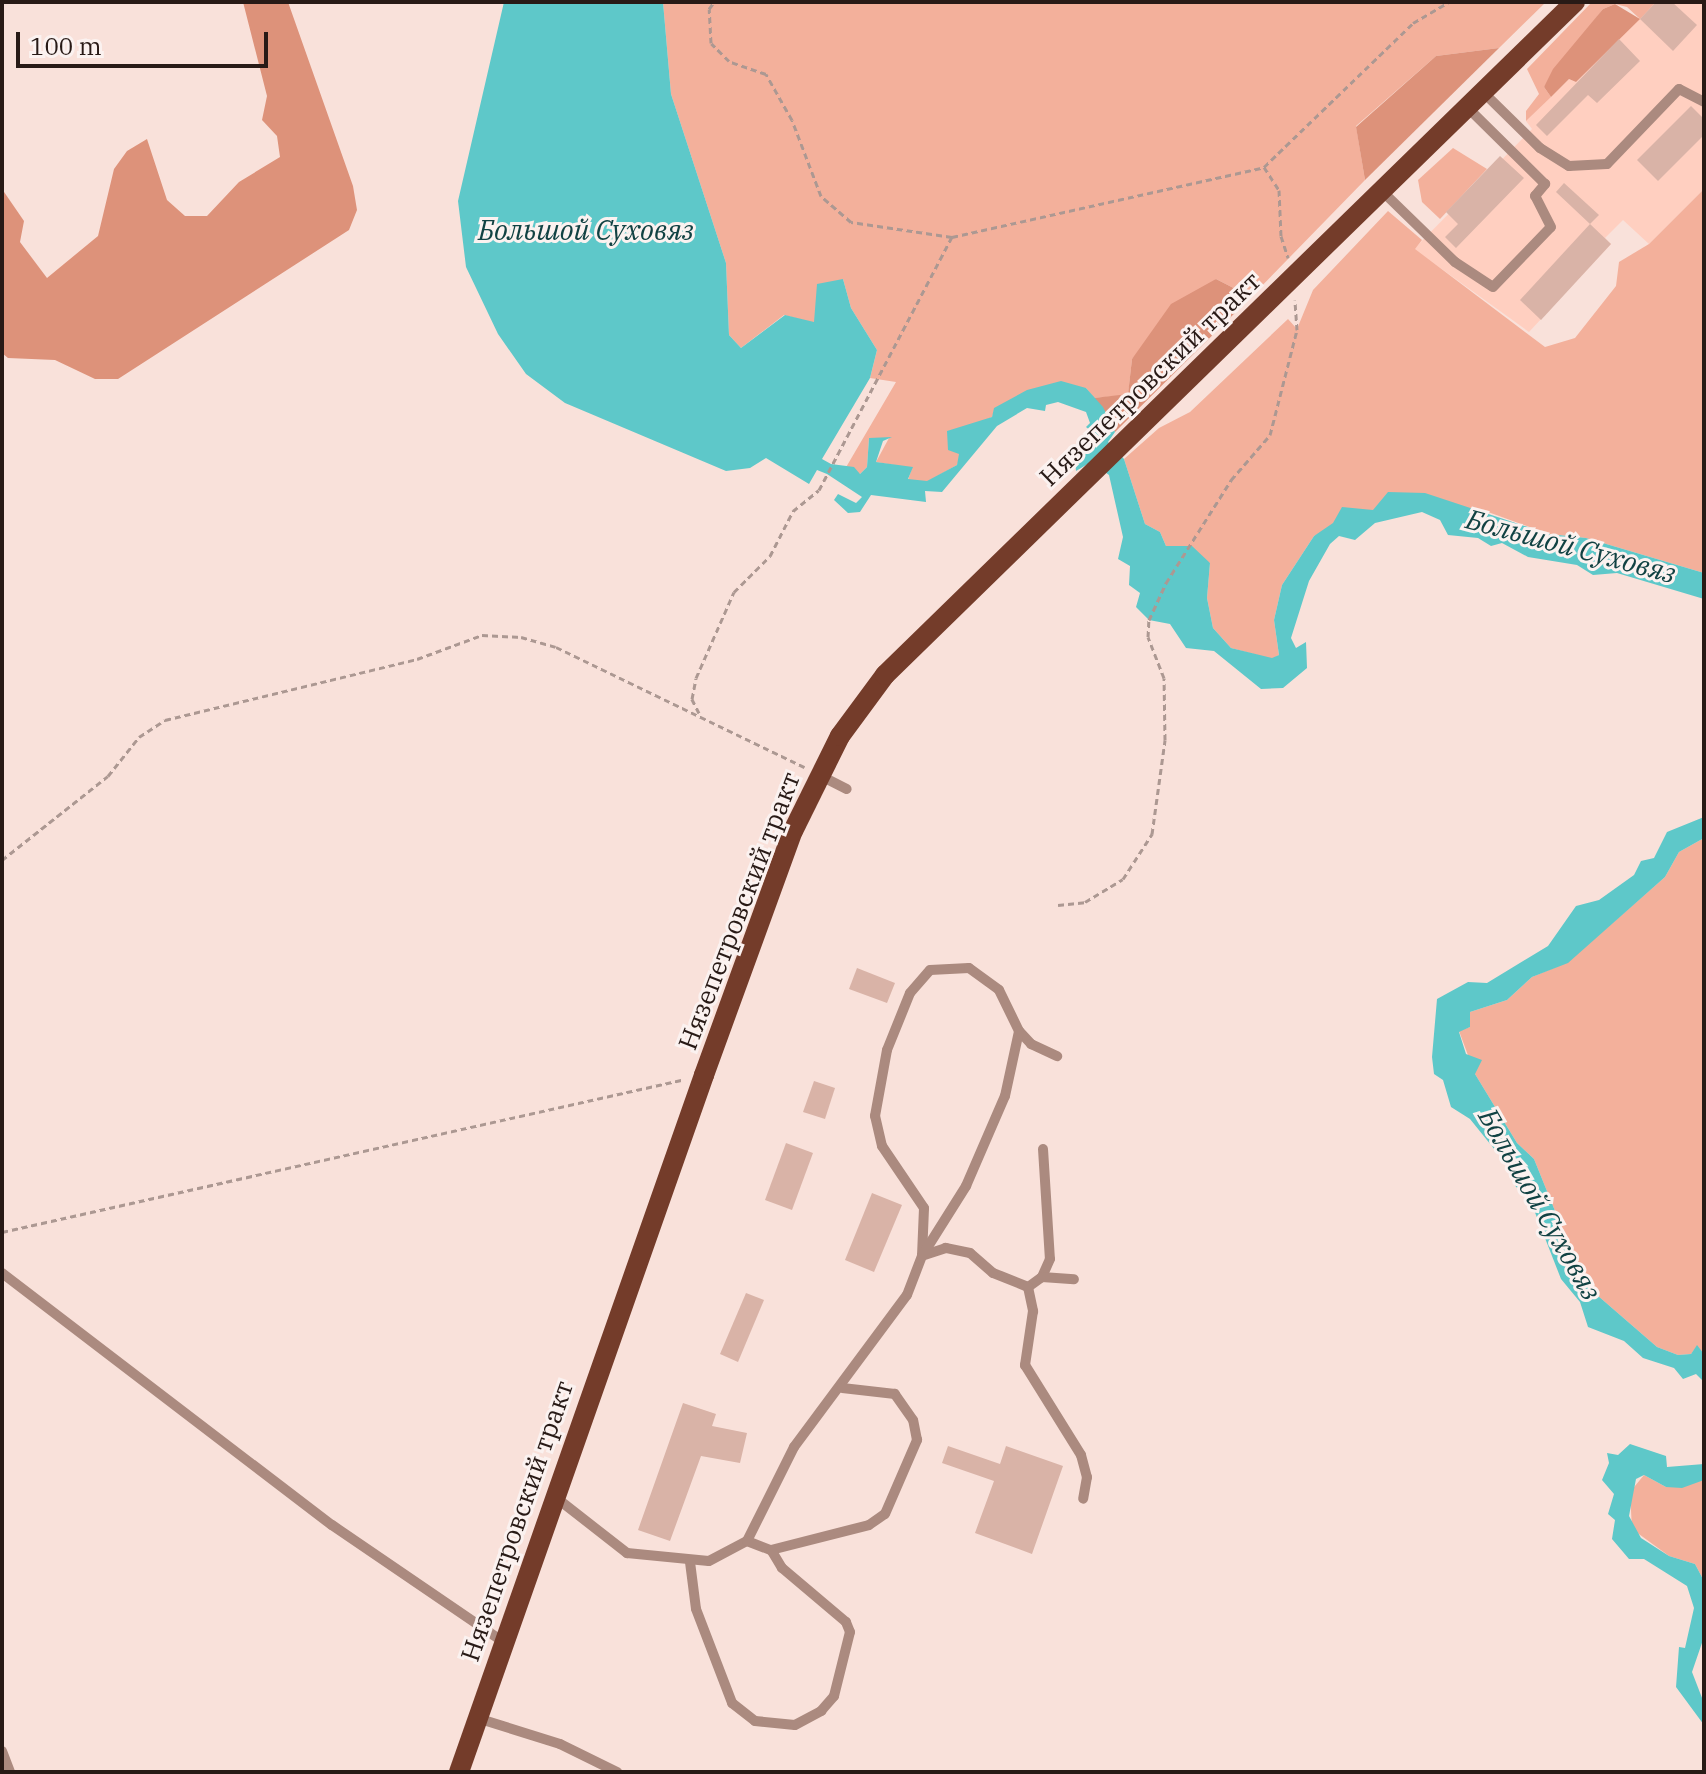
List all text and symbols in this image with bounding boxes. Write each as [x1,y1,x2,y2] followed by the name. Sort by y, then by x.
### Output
[20,16,272,66] scale bar
[30,30,102,62] text: 100 m
[478,213,694,247] water label: Большой Суховяз
[1033,265,1267,493] street label: Нязепетровский тракт
[1462,502,1680,590] water label: Большой Суховяз
[672,768,806,1054] street label: Нязепетровский тракт
[1471,1102,1609,1306] water label: Большой Суховяз
[454,1377,580,1665] street label: Нязепетровский тракт

